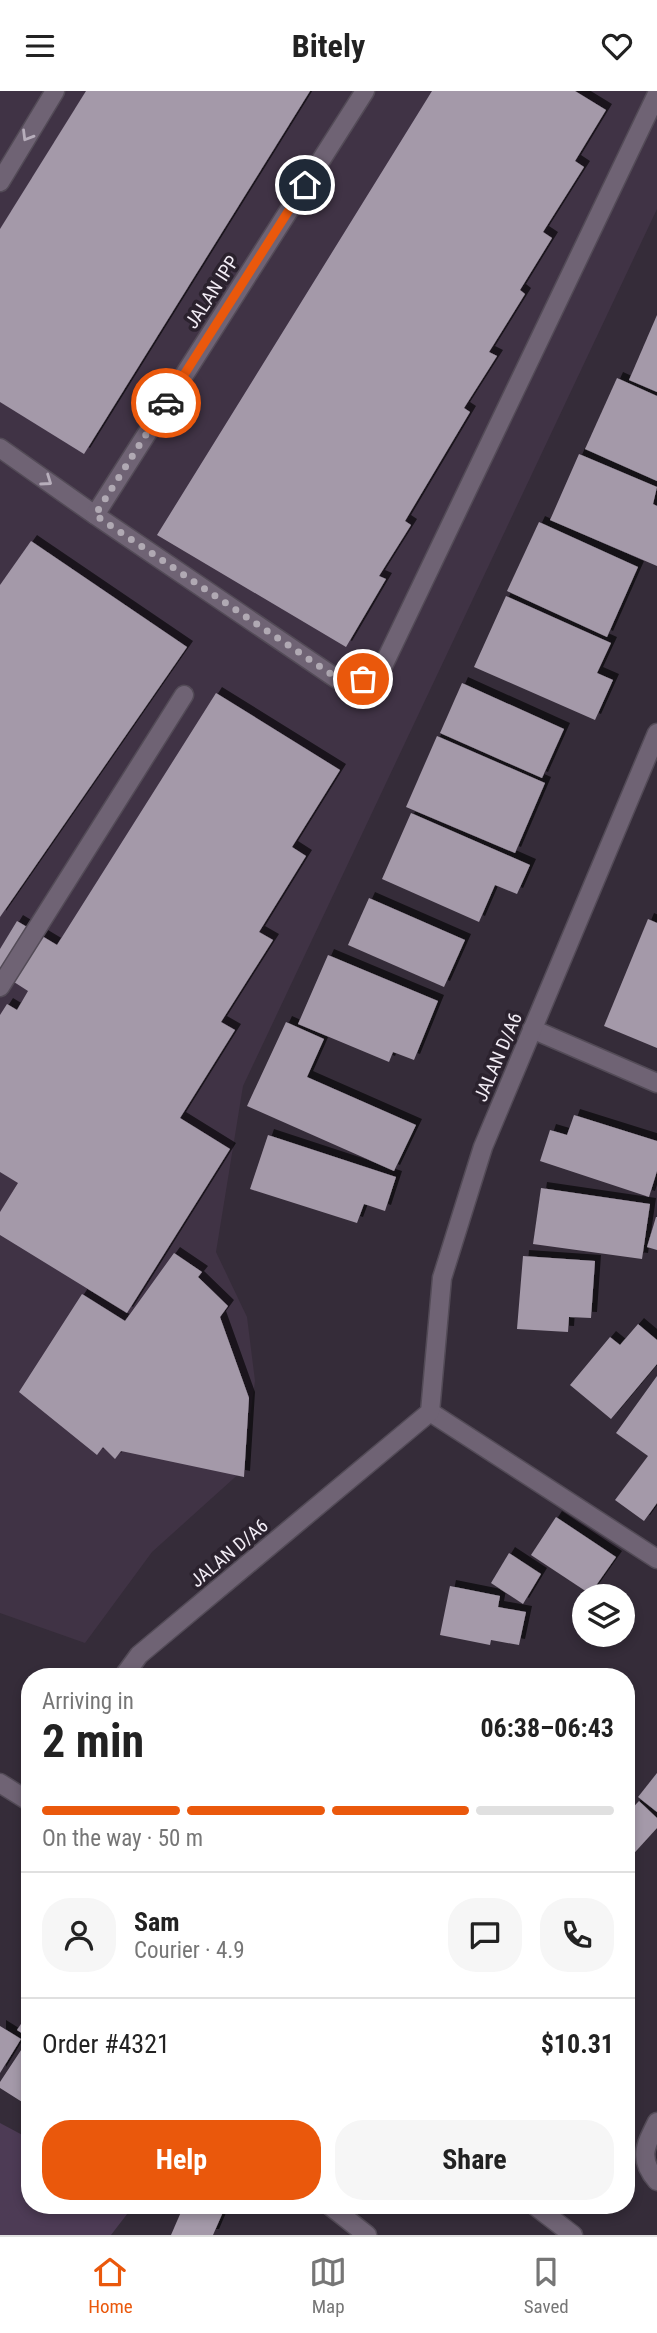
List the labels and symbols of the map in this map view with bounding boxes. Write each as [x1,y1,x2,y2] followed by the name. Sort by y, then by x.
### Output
[23,129,36,142] one-way arrow
[275,155,335,215] pin
[180,251,244,333] street label: JALAN IPP
[131,368,201,438] courier
[39,473,52,485] one-way arrow
[333,649,393,709] pin
[469,1009,527,1105] street label: JALAN D/A6
[185,1514,273,1592] street label: JALAN D/A6

